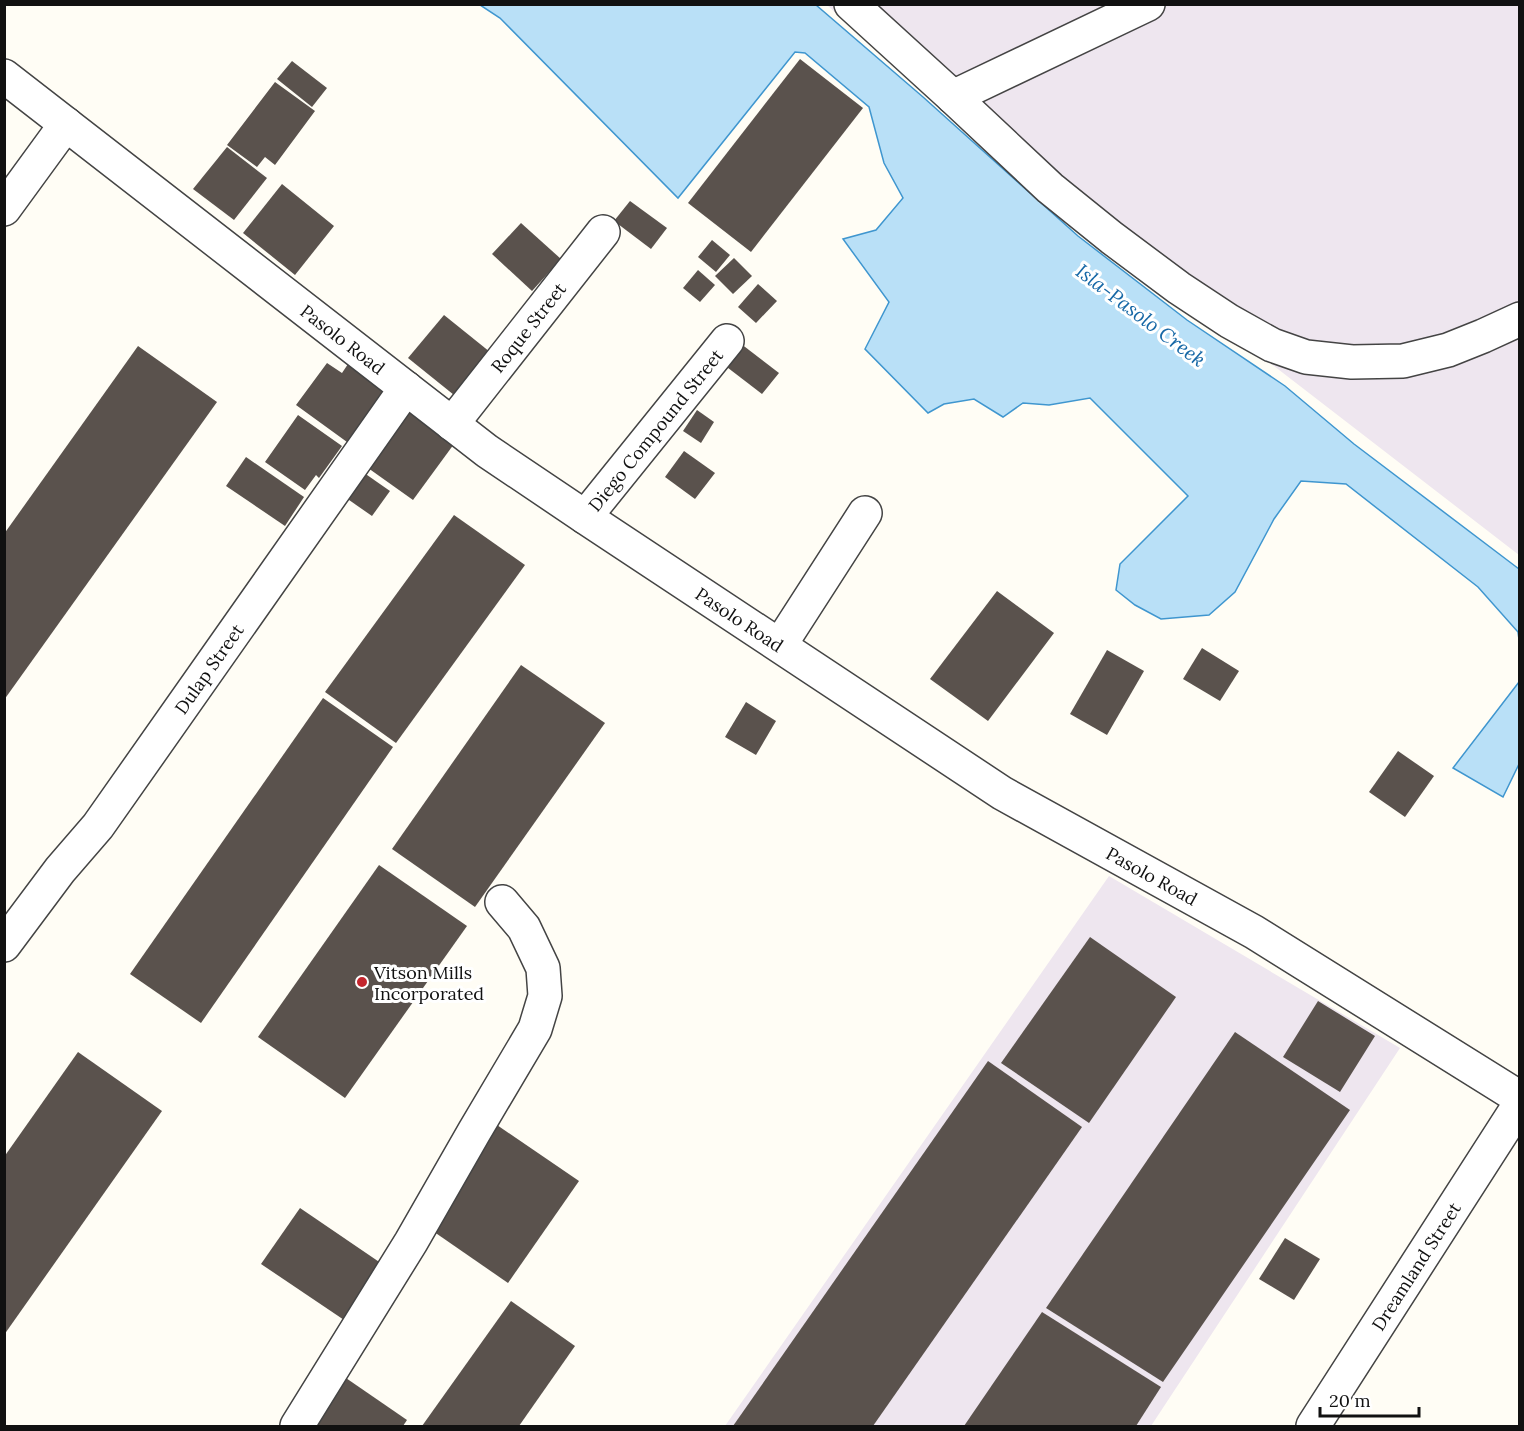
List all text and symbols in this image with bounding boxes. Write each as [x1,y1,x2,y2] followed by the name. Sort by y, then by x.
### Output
[1071,258,1211,372] water label: Isla-Pasolo Creek
[485,278,571,377] street label: Roque Street
[296,299,390,379] street label: Pasolo Road
[583,344,728,516] street label: Diego Compound Street
[691,582,788,657] street label: Pasolo Road
[169,619,248,718] street label: Dulap Street
[1102,841,1202,910] street label: Pasolo Road
[373,961,484,1005] place label: Vitson Mills Incorporated
[355,975,369,989] marker: Vitson Mills Incorporated
[1366,1198,1465,1335] street label: Dreamland Street
[1320,1380,1419,1418] scale bar
[1329,1389,1371,1412] text: 20 m

